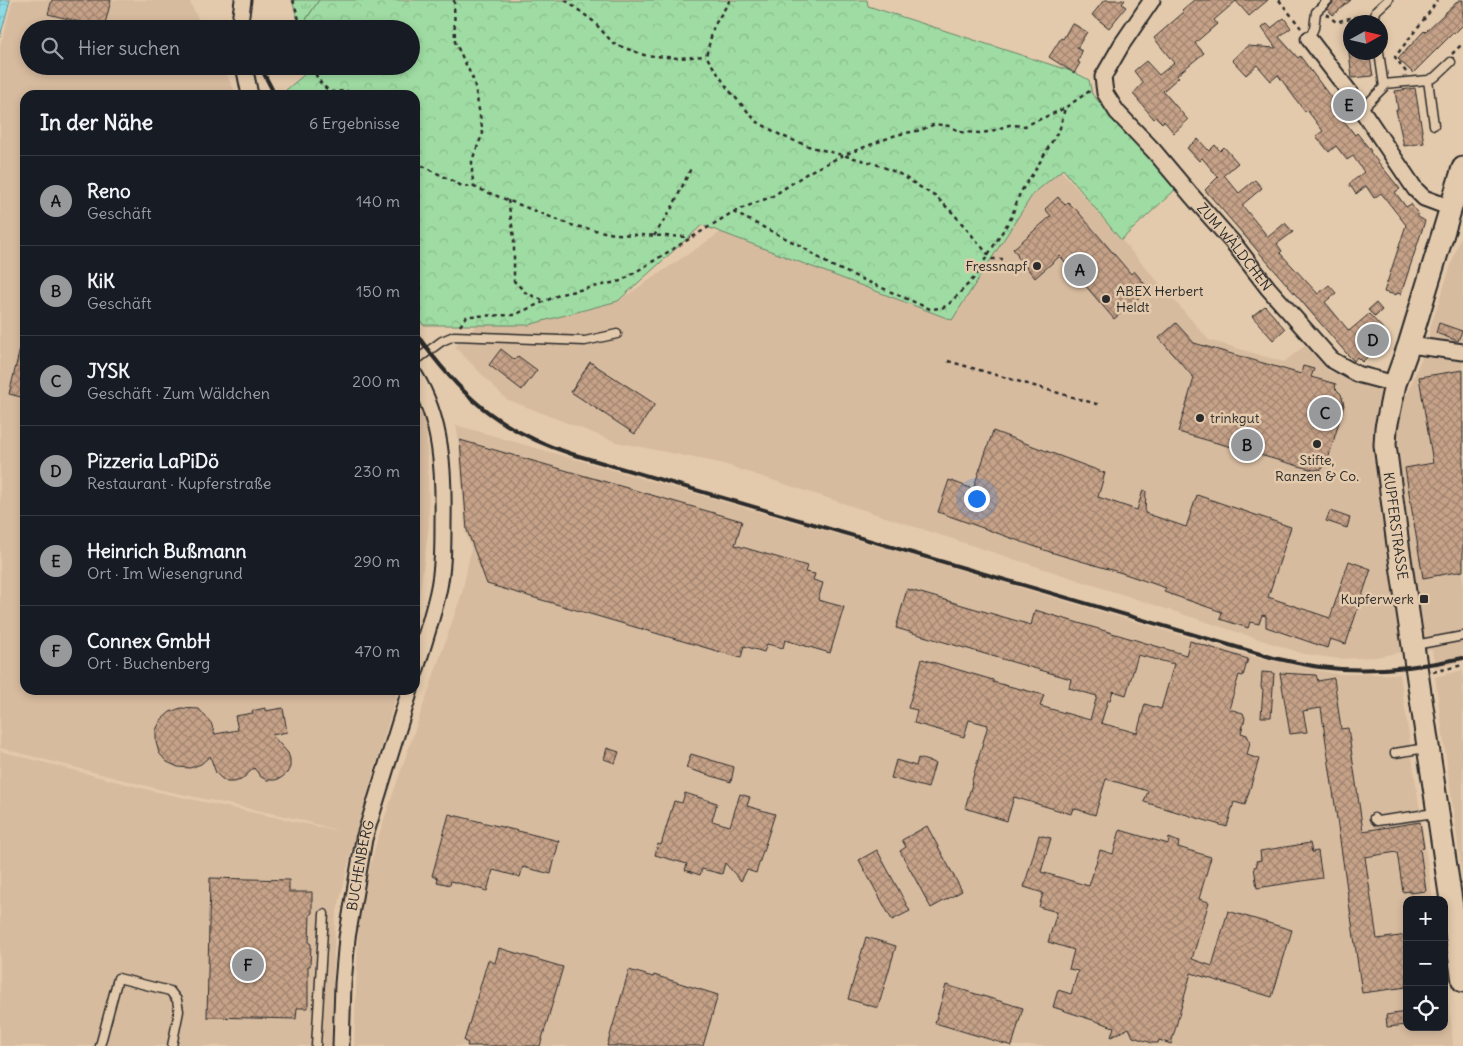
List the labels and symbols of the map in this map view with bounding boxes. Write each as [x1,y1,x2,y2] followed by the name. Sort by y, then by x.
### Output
[1343,15,1388,60] north arrow
[1333,86,1365,124] pin: E
[1193,199,1276,294] street label: ZUM WÄLDCHEN
[1064,251,1096,289] pin: A
[966,257,1027,275] place label: Fressnapf
[1031,260,1043,272] marker: Fressnapf
[1116,282,1204,316] place label: ABEX Herbert Heldt
[1100,293,1112,305] marker: ABEX Herbert Heldt
[1357,321,1389,359] pin: D
[1309,394,1341,432] pin: C
[1210,409,1260,427] place label: trinkgut
[1194,412,1206,424] marker: trinkgut
[1231,426,1263,464] pin: B
[1311,438,1323,450] marker: Stifte, Ranzen & Co.
[1275,451,1359,485] place label: Stifte, Ranzen & Co.
[1380,471,1412,581] street label: KUPFERSTRASSE
[964,486,990,512] your location
[1341,590,1414,608] place label: Kupferwerk
[1418,593,1430,605] marker: Kupferwerk
[343,818,378,912] street label: BUCHENBERG
[232,946,264,984] pin: F

